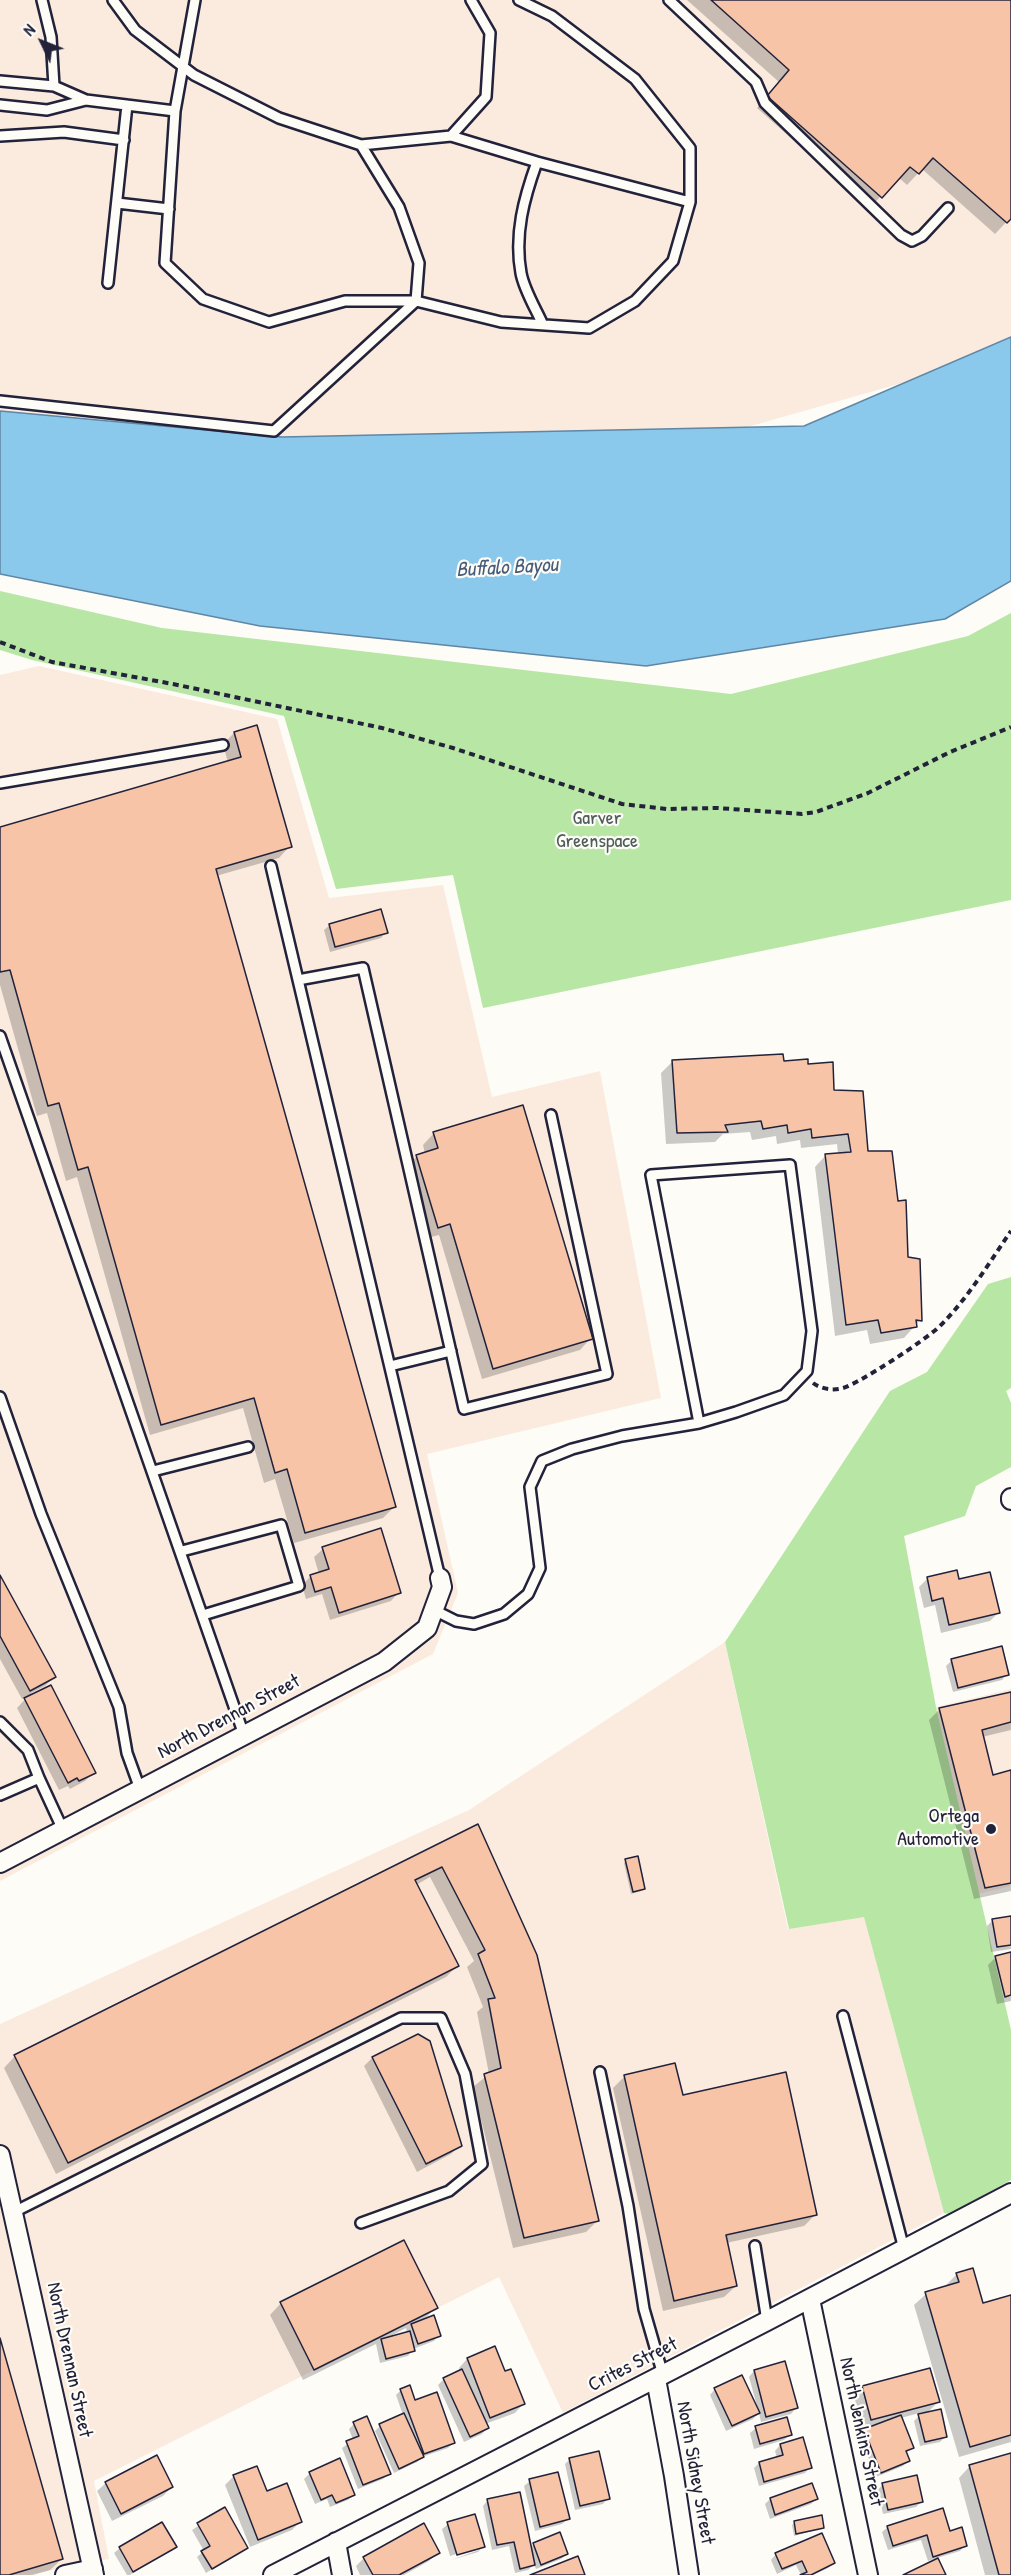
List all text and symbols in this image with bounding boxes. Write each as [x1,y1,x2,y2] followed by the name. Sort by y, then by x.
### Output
[12,12,72,72] north arrow
[18,19,40,40] text: N
[456,553,558,583] water label: Buffalo Bayou
[556,807,638,854] park label: Garver Greenspace
[154,1669,304,1765] street label: North Drennan Street
[897,1805,979,1852] place label: Ortega Automotive
[984,1822,998,1836] marker: Ortega Automotive
[41,2280,97,2440] street label: North Drennan Street
[584,2332,682,2398] street label: Crites Street
[834,2355,888,2509] street label: North Jenkins Street
[671,2400,719,2546] street label: North Sidney Street

